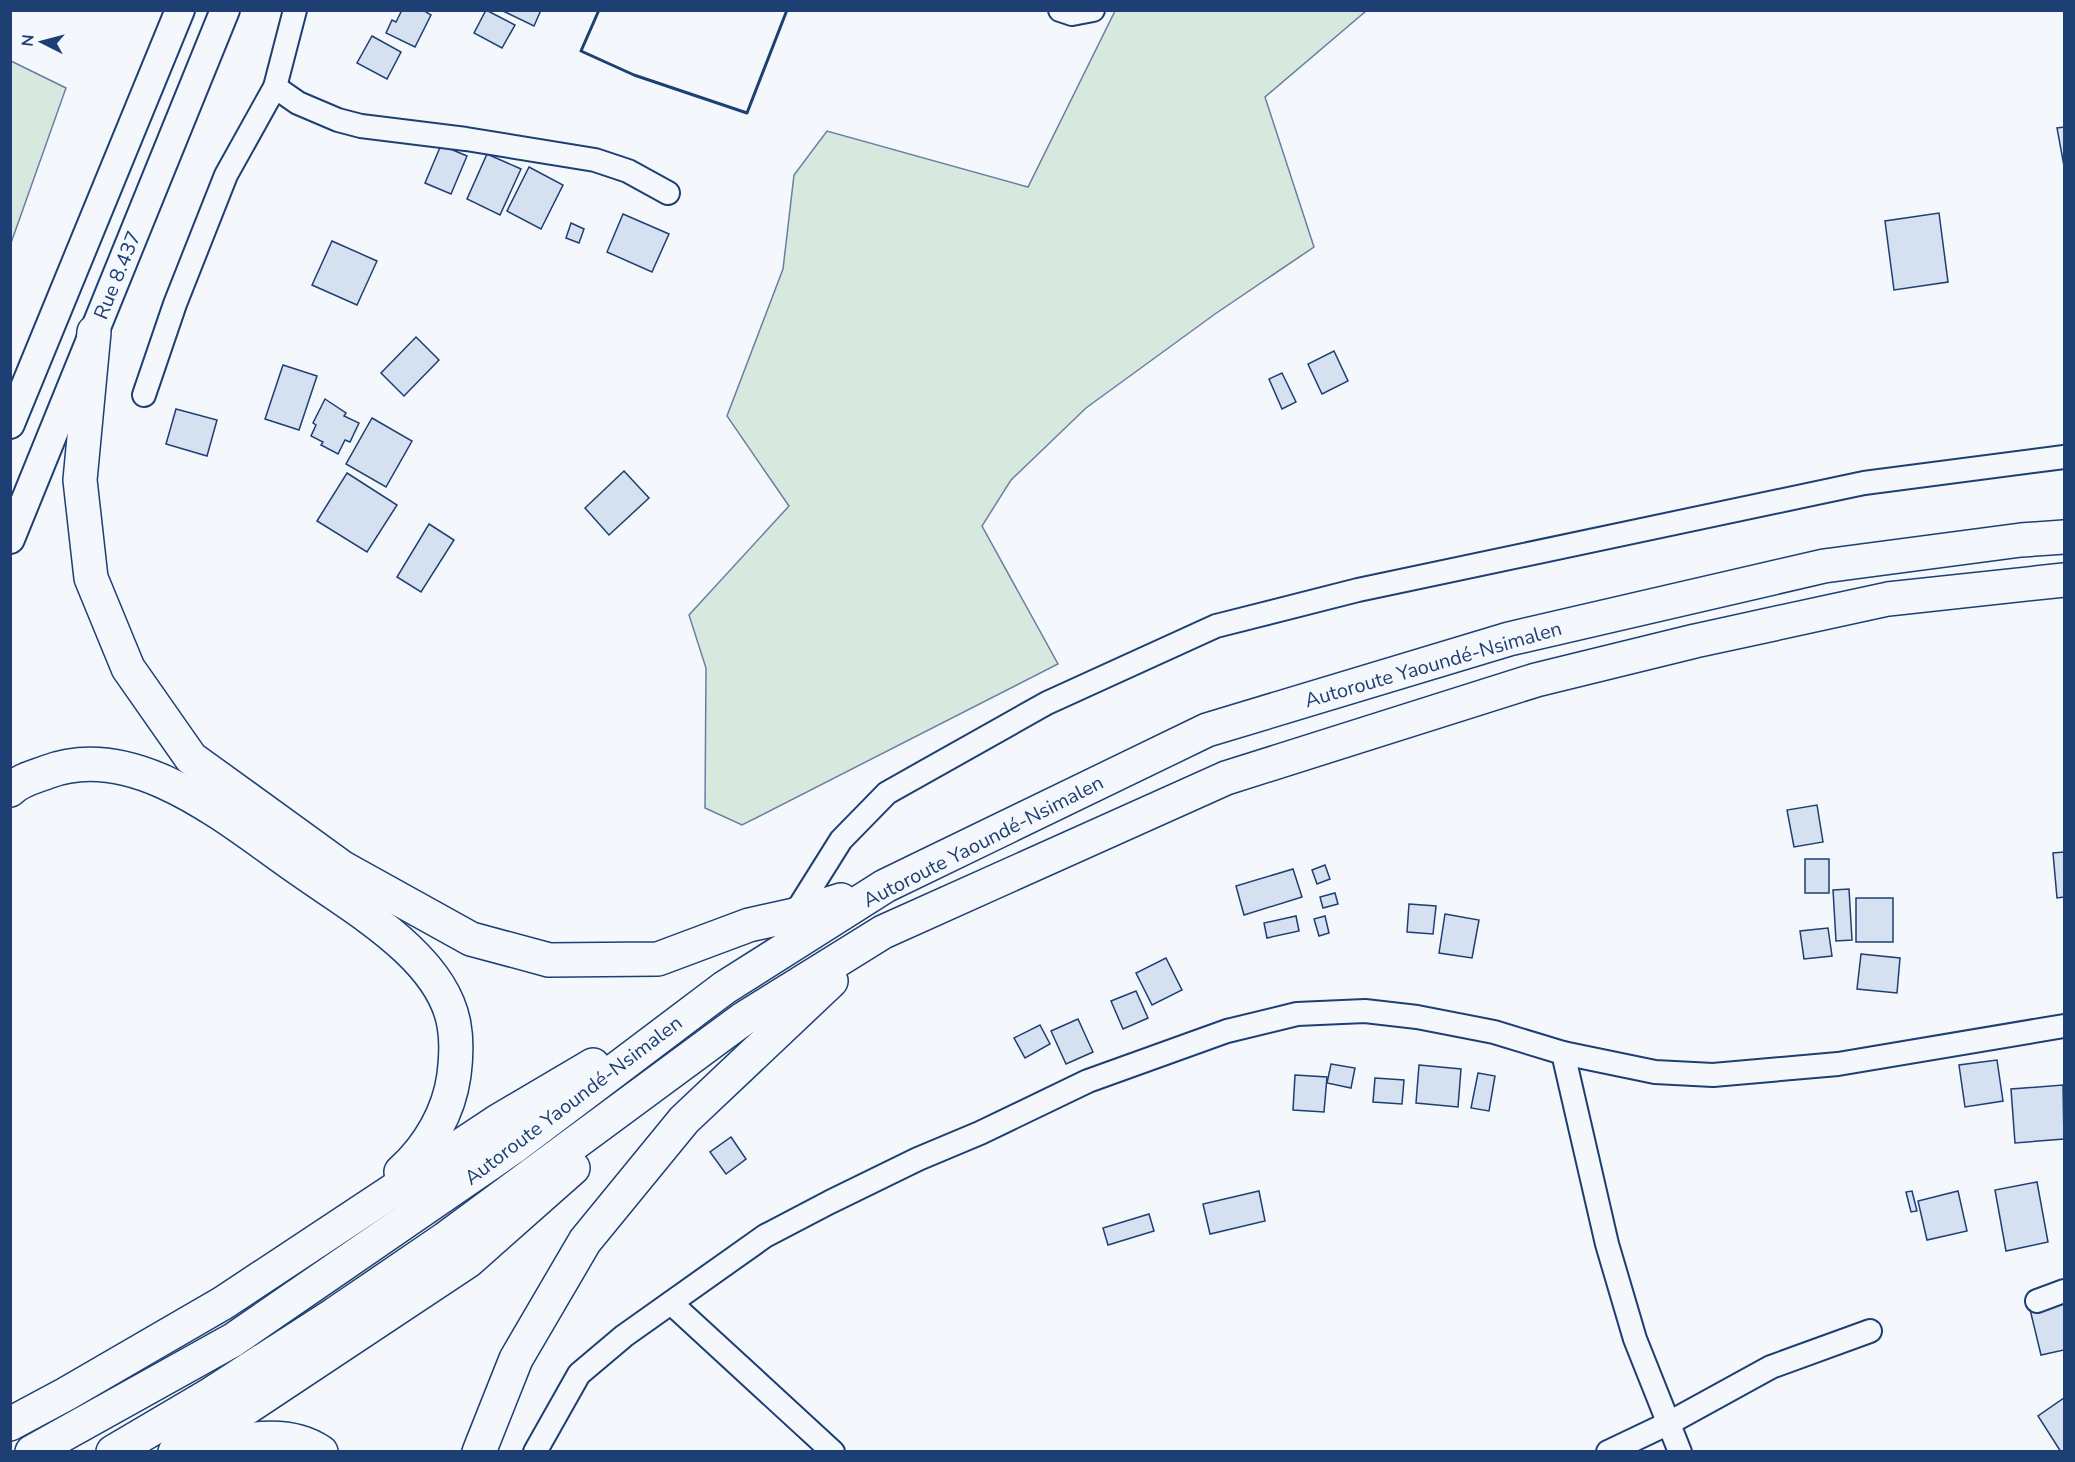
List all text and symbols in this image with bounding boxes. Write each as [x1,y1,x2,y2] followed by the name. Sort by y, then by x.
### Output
[12,12,72,72] north arrow
[17,33,40,48] text: N
[88,227,147,323] street label: Rue 8.437
[1301,615,1565,714] street label: Autoroute Yaoundé-Nsimalen
[859,769,1108,914] street label: Autoroute Yaoundé-Nsimalen
[459,1010,688,1191] street label: Autoroute Yaoundé-Nsimalen

